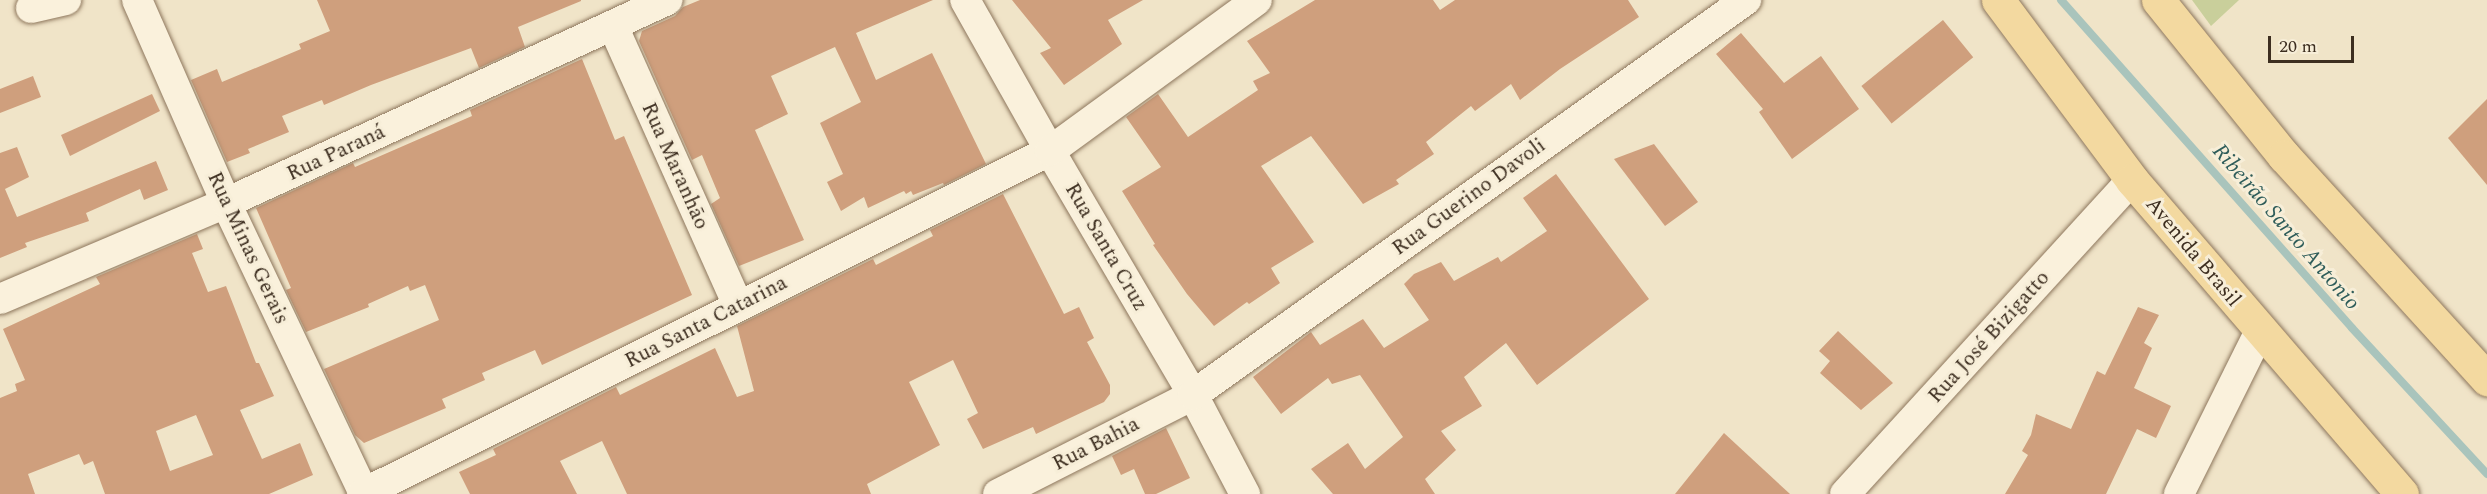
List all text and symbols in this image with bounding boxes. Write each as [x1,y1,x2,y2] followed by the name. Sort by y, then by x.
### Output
[2271,24,2356,62] scale bar
[2279,33,2317,60] text: 20 m
[636,99,714,233] street label: Rua Maranhão
[283,119,389,187] street label: Rua Paraná
[1387,133,1551,261] street label: Rua Guerino Davoli
[2206,138,2366,316] water label: Ribeirão Santo Antonio
[202,168,294,328] street label: Rua Minas Gerais
[1059,178,1153,316] street label: Rua Santa Cruz
[2140,192,2246,312] street label: Avenida Brasil
[1923,266,2055,408] street label: Rua José Bizigatto
[621,270,791,374] street label: Rua Santa Catarina
[1048,411,1144,477] street label: Rua Bahia

